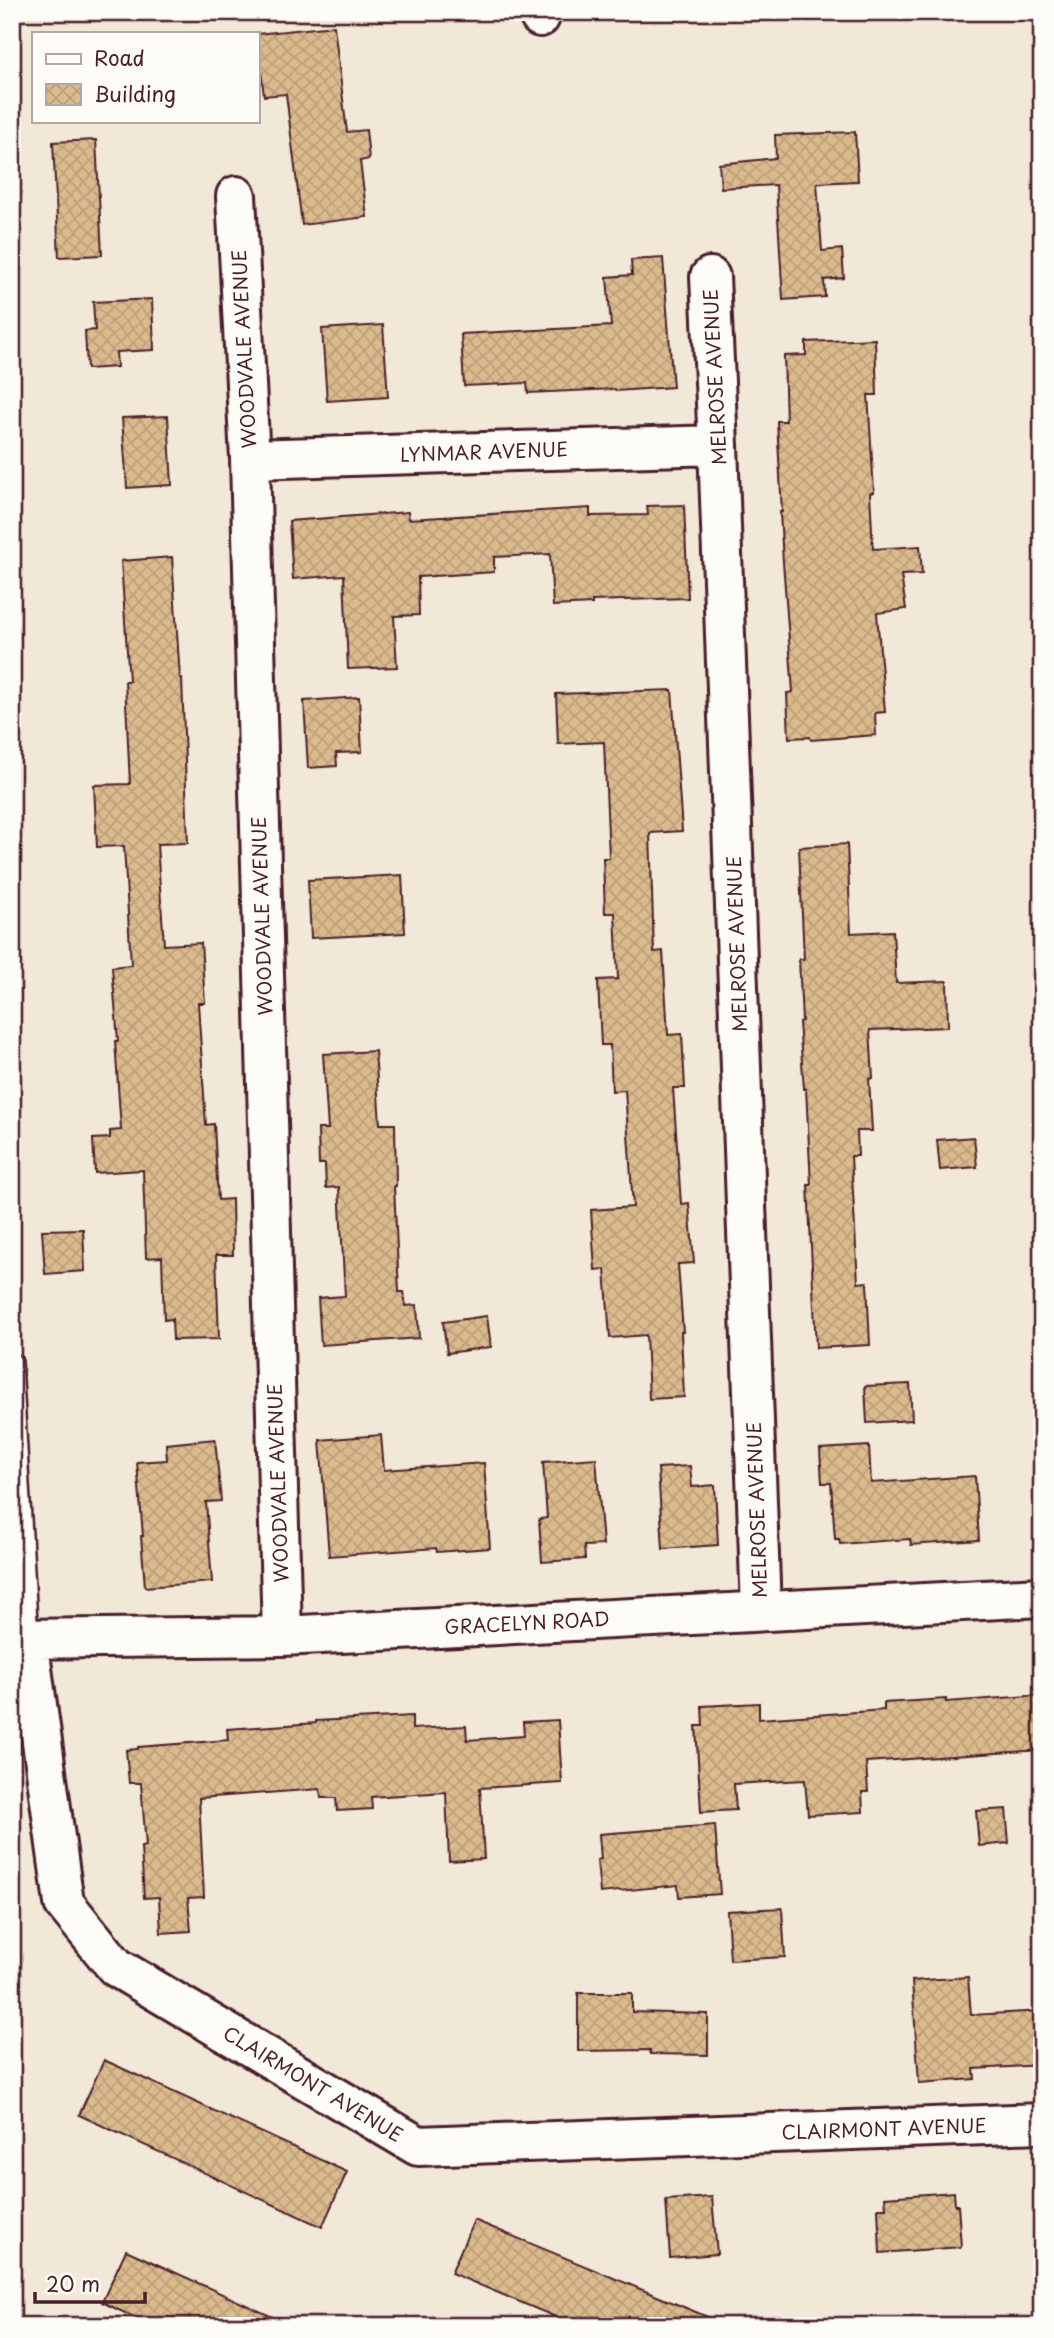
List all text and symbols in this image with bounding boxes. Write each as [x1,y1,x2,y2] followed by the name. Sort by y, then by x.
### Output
[32,32,259,122] legend
[94,41,145,73] text: Road
[94,77,176,109] text: Building
[224,249,262,449] street label: WOODVALE AVENUE
[695,288,733,466] street label: MELROSE AVENUE
[399,434,568,468] street label: LYNMAR AVENUE
[244,816,278,1016] street label: WOODVALE AVENUE
[719,855,753,1033] street label: MELROSE AVENUE
[260,1383,294,1583] street label: WOODVALE AVENUE
[739,1421,773,1599] street label: MELROSE AVENUE
[444,1604,610,1640] street label: GRACELYN ROAD
[218,2018,409,2148] street label: CLAIRMONT AVENUE
[781,2110,987,2146] street label: CLAIRMONT AVENUE
[35,2261,145,2305] scale bar
[46,2267,100,2299] text: 20 m

